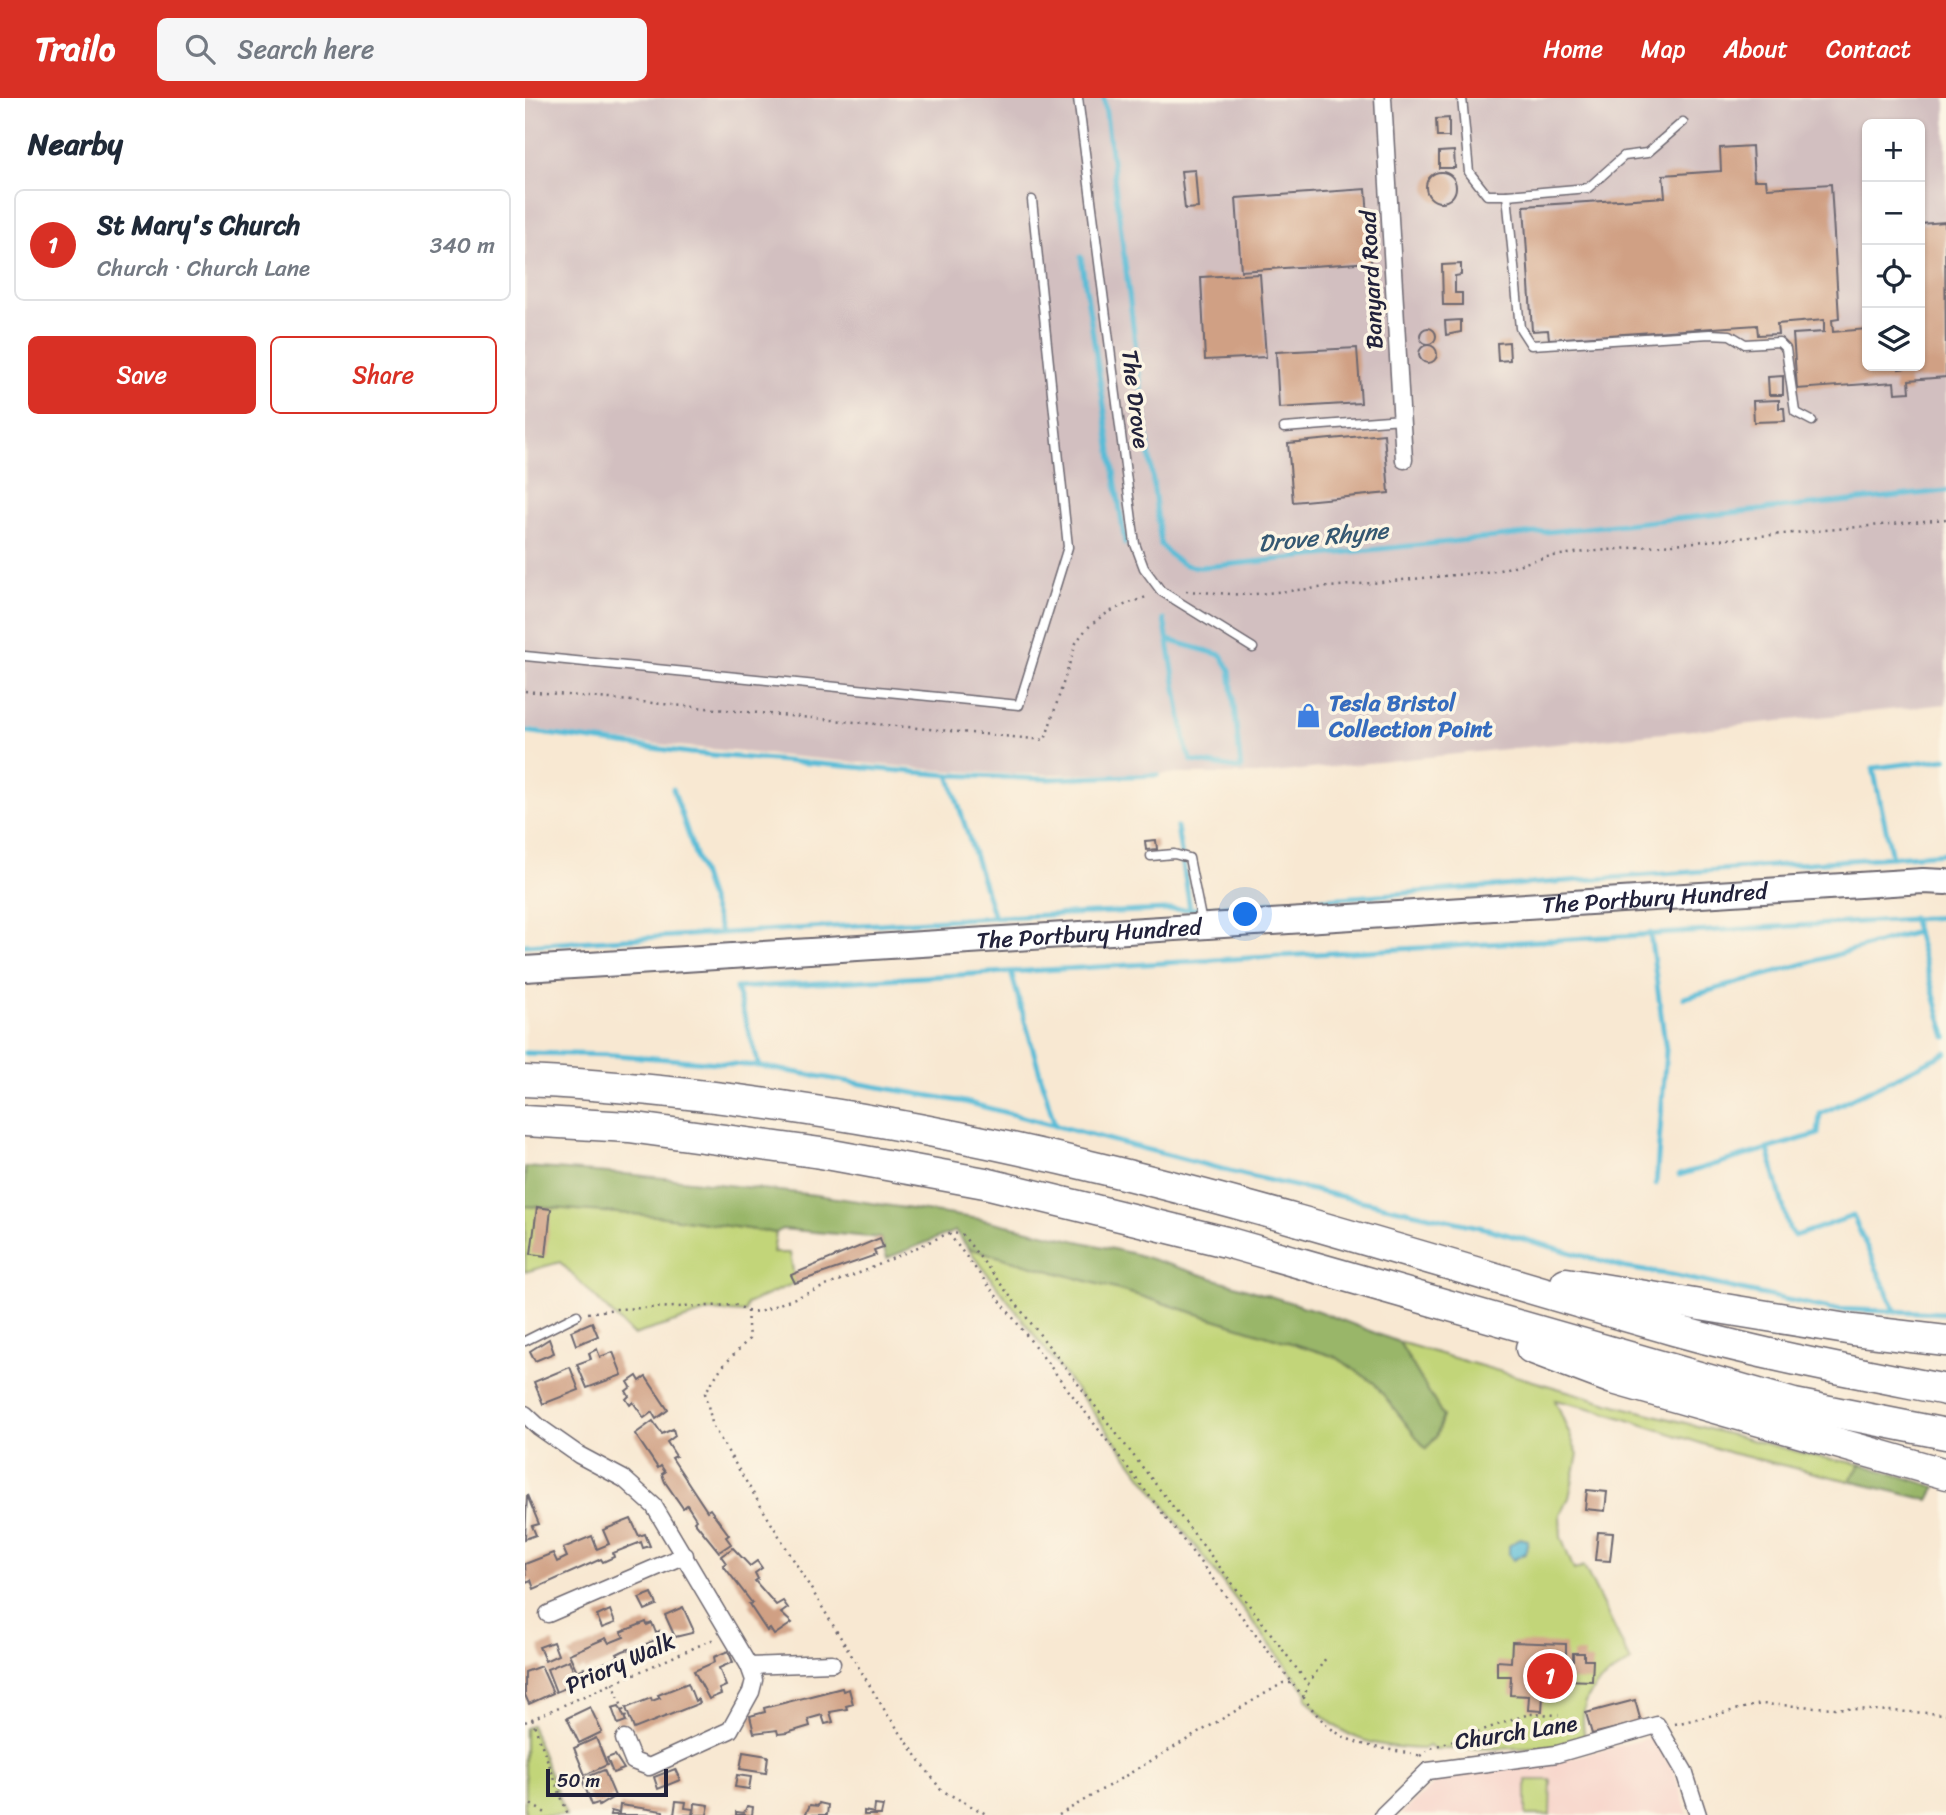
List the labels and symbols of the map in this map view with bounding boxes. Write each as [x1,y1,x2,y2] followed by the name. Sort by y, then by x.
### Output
[1347,208,1396,350] street label: Banyard Road
[1109,347,1162,451] street label: The Drove
[1256,509,1392,565] water label: Drove Rhyne
[1328,683,1492,750] place label: Tesla Bristol Collection Point
[1295,702,1323,730] shop icon: Tesla Bristol Collection Point
[1541,871,1770,926] street label: The Portbury Hundred
[1228,897,1262,931] your location
[975,906,1205,962] street label: The Portbury Hundred
[559,1621,682,1706] street label: Priory Walk
[1527,1650,1573,1702] pin: 1
[1452,1703,1580,1762] street label: Church Lane
[546,1766,669,1798] scale bar

